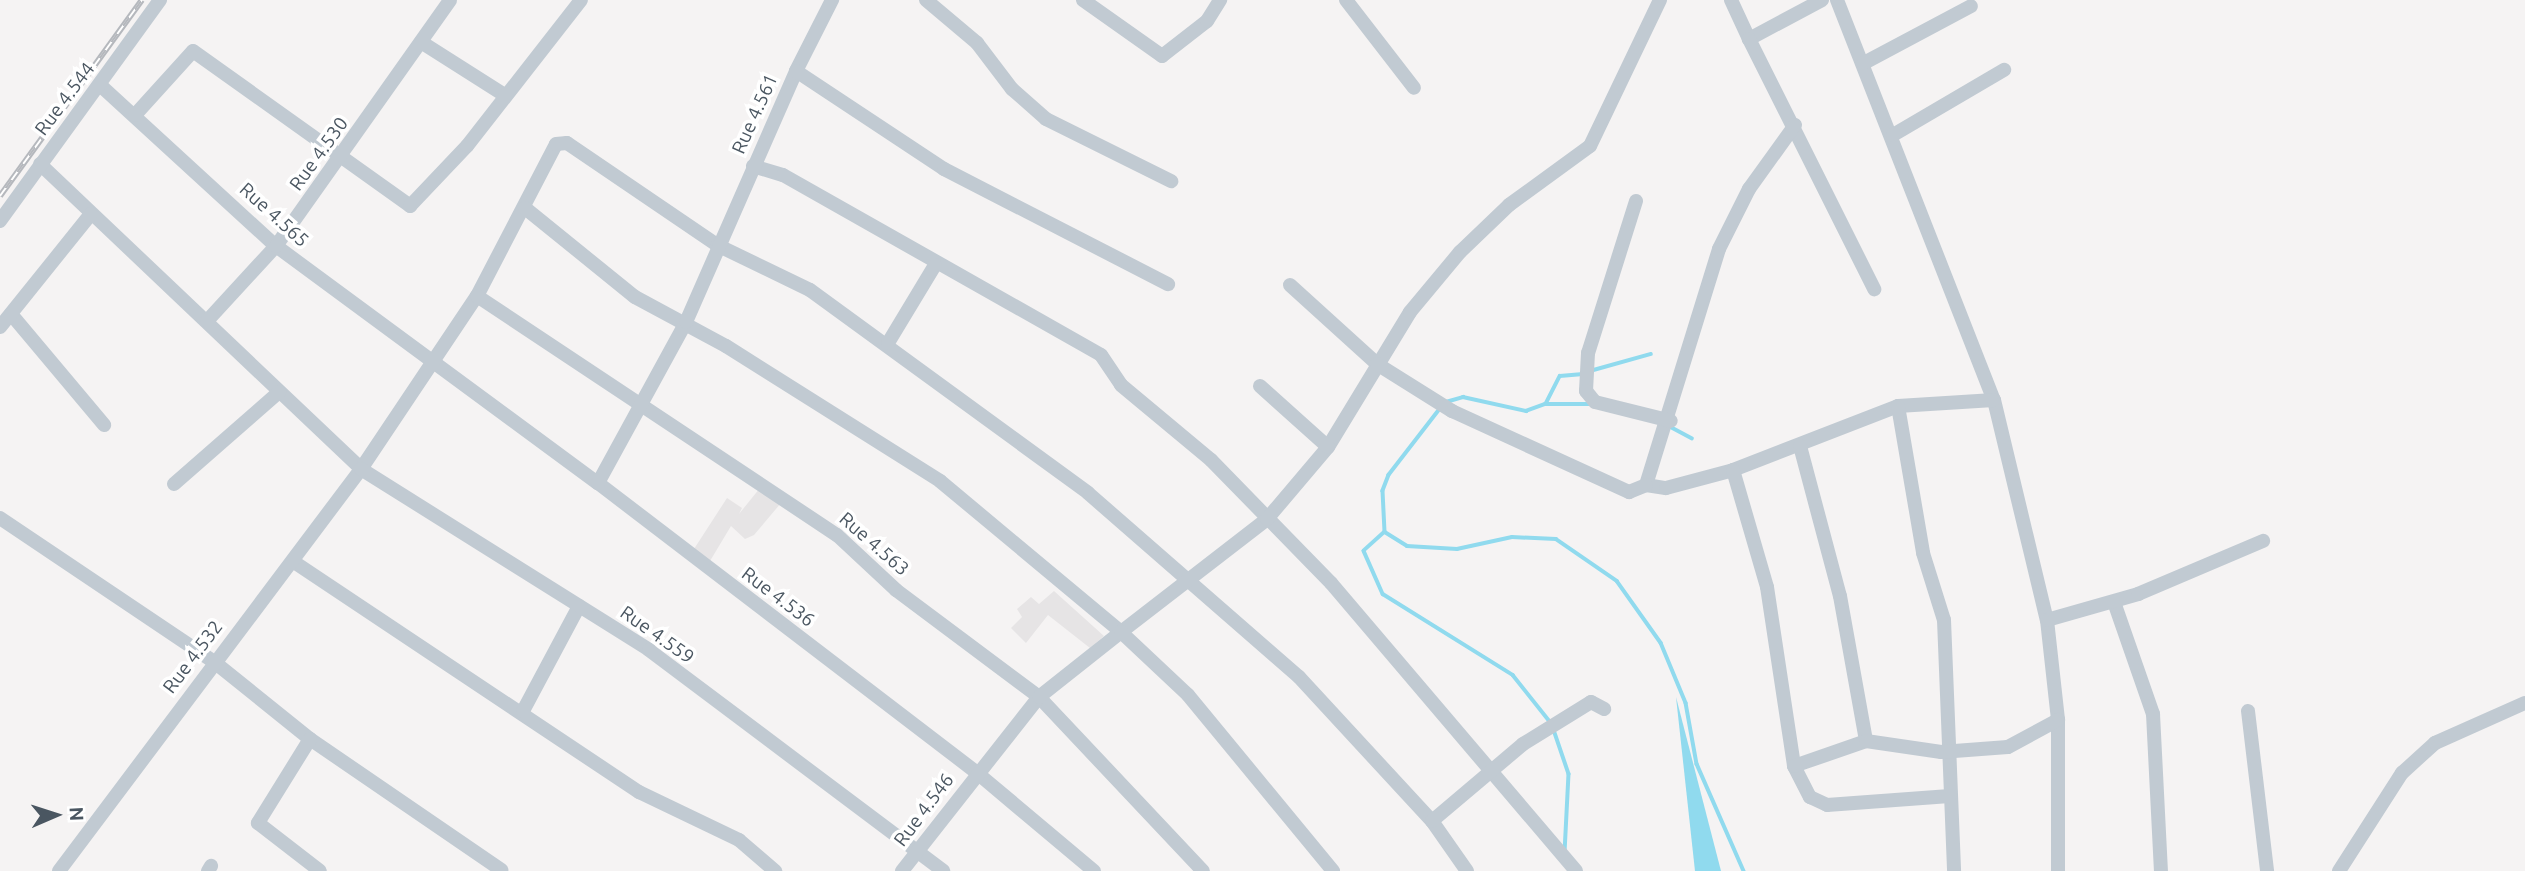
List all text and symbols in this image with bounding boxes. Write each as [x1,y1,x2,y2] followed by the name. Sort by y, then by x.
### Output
[30,58,100,140] street label: Rue 4.544
[727,71,783,157] street label: Rue 4.561
[285,113,353,195] street label: Rue 4.530
[235,178,313,252] street label: Rue 4.565
[834,507,914,581] street label: Rue 4.563
[737,562,819,632] street label: Rue 4.536
[616,601,698,669] street label: Rue 4.559
[158,616,228,698] street label: Rue 4.532
[889,769,959,851] street label: Rue 4.546
[21,780,91,850] north arrow
[66,806,88,822] text: N

